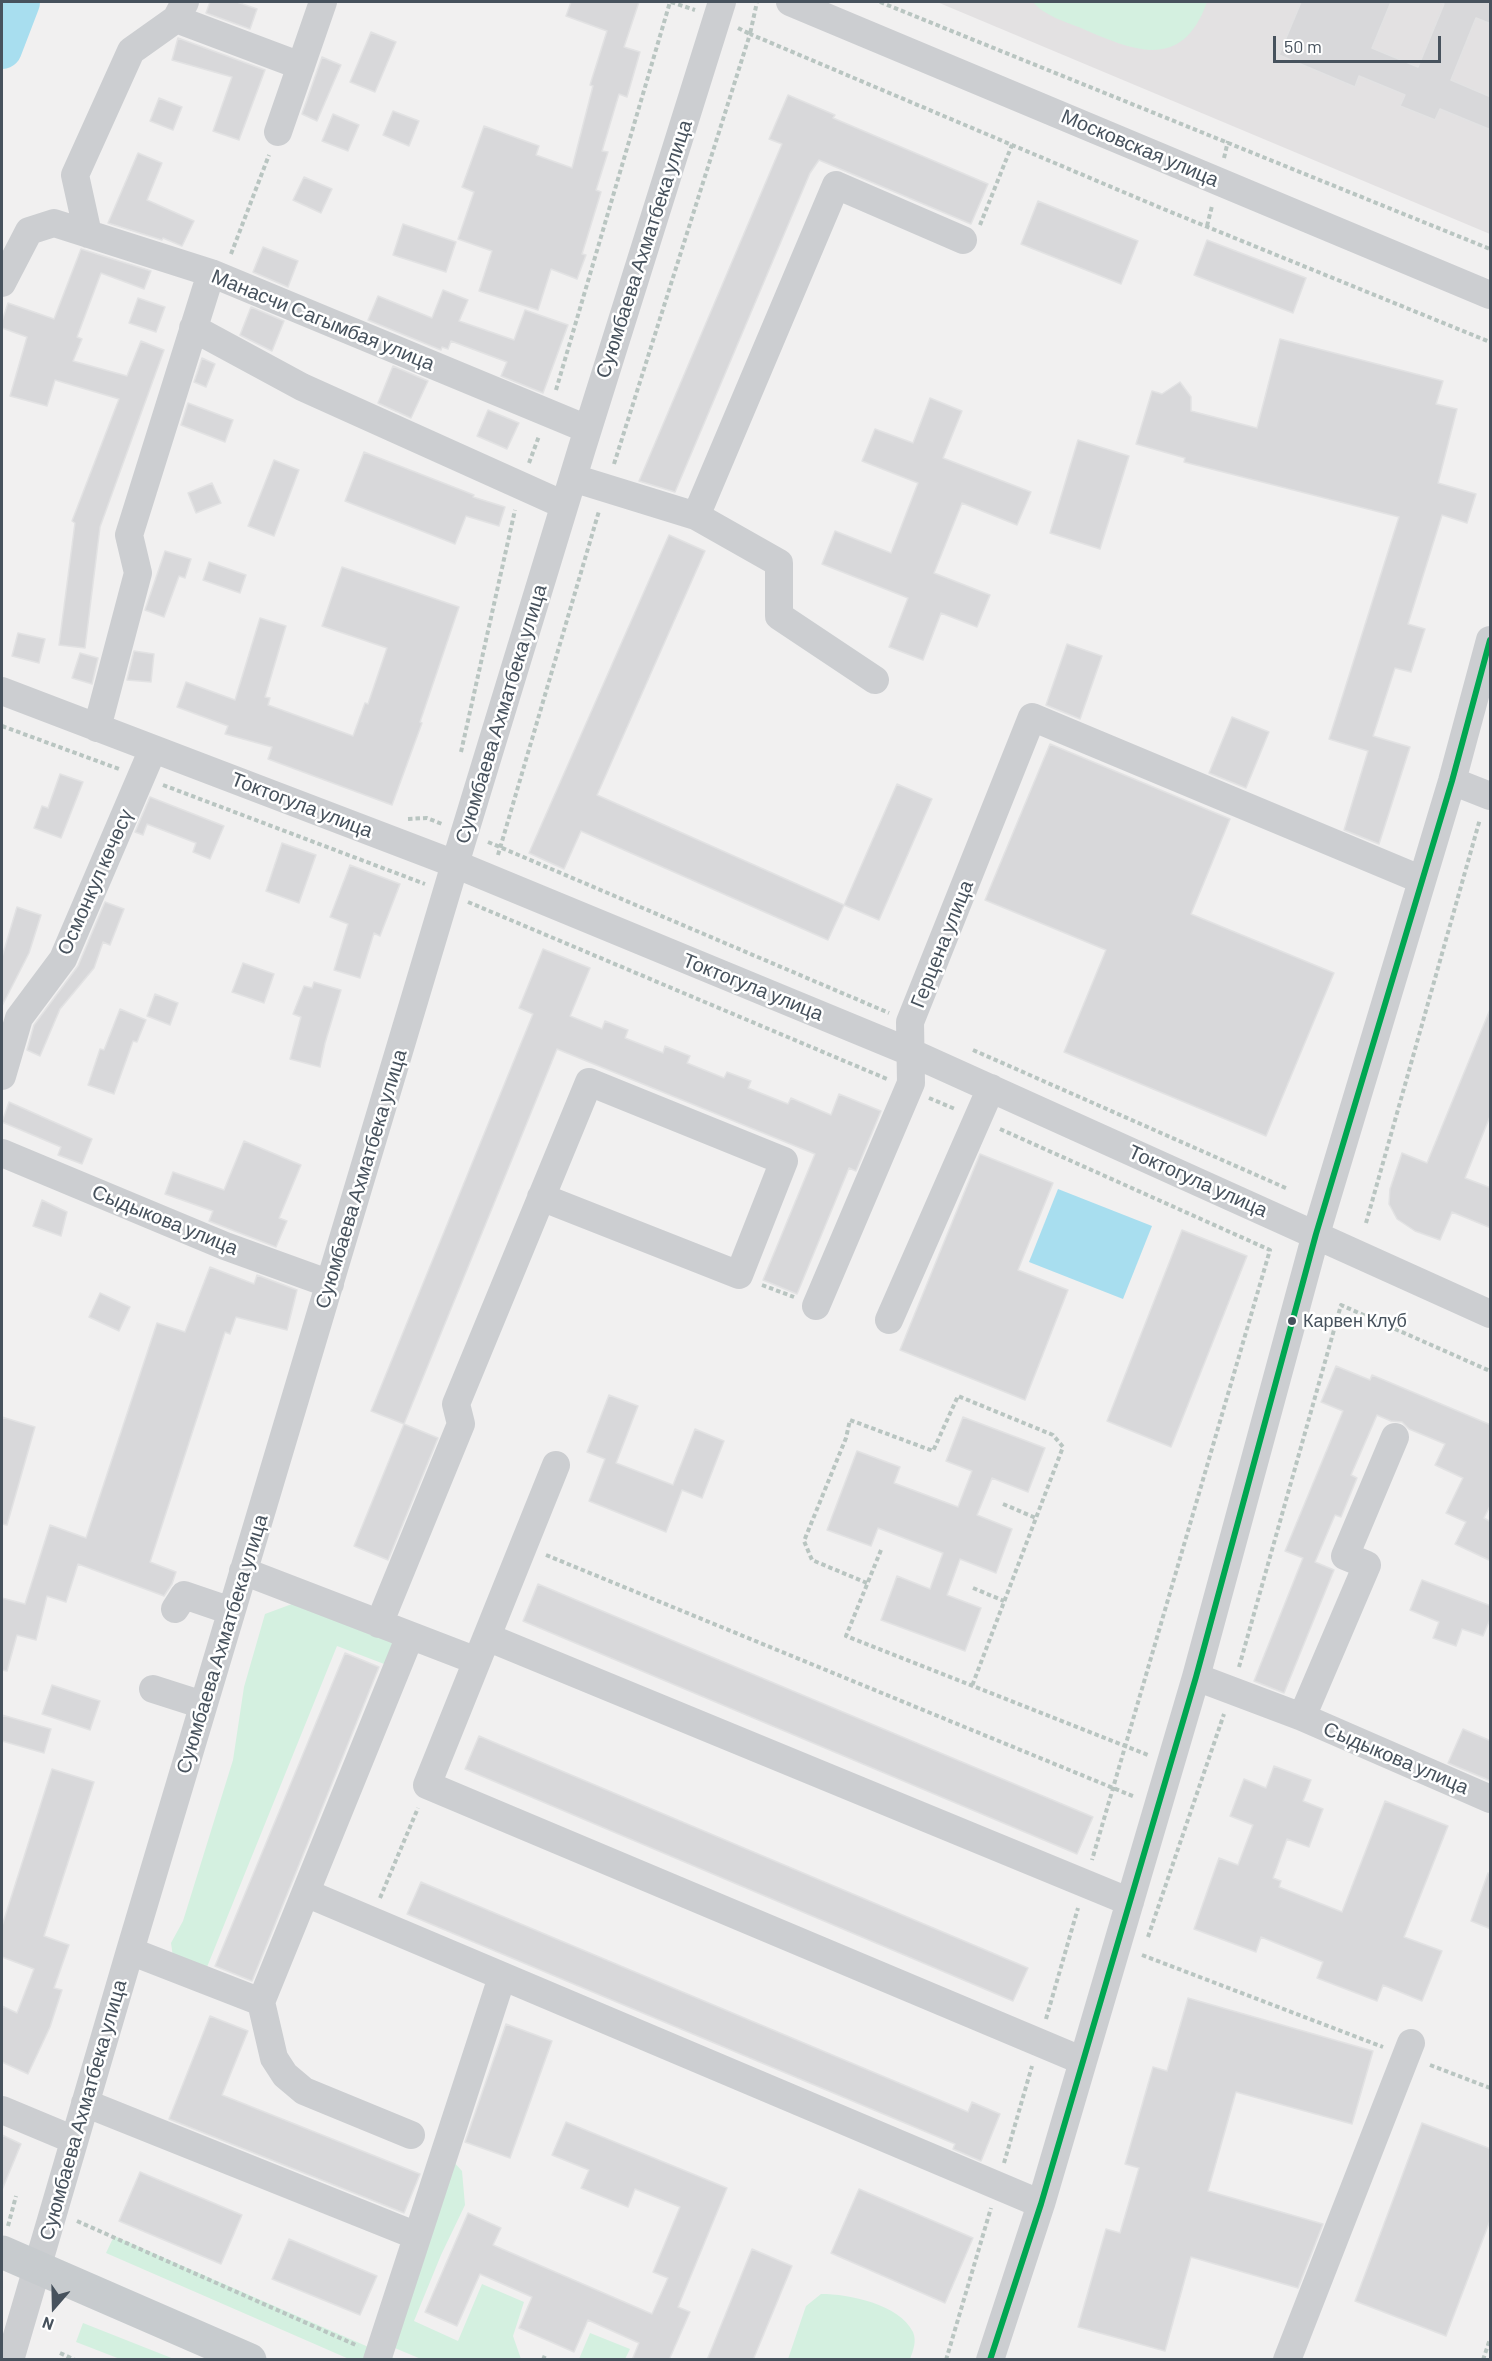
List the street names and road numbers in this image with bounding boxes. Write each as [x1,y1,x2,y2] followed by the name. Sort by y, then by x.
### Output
[1053,102,1227,194] street label: Московская улица
[589,112,699,386] street label: Суюмбаева Ахматбека улица
[203,262,443,378] street label: Манасчи Сагымбая улица
[449,577,553,851] street label: Суюмбаева Ахматбека улица
[223,765,381,845] street label: Токтогула улица
[50,801,140,963] street label: Осмонкул көчөсү
[904,874,980,1014] street label: Герцена улица
[674,946,832,1028] street label: Токтогула улица
[309,1042,413,1316] street label: Суюмбаева Ахматбека улица
[1120,1138,1276,1224] street label: Токтогула улица
[85,1178,245,1262] street label: Сыдыкова улица
[170,1507,274,1781] street label: Суюмбаева Ахматбека улица
[1317,1715,1475,1801] street label: Сыдыкова улица
[33,1972,133,2248] street label: Суюмбаева Ахматбека улица

